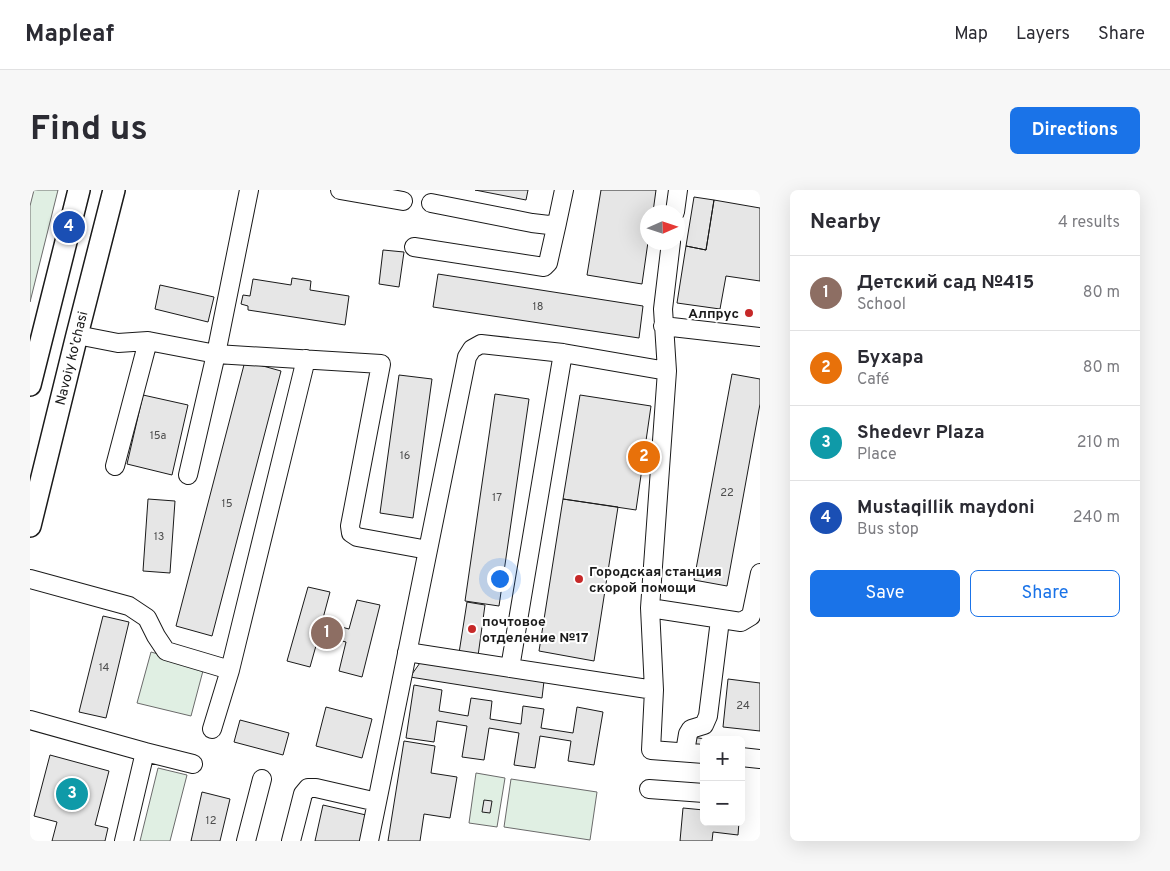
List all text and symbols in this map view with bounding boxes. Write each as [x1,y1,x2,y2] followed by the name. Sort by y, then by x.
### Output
[25,20,114,50] text: Mapleaf
[954,23,988,46] text: Map
[1016,23,1070,46] text: Layers
[1098,23,1145,46] text: Share
[1010,107,1140,154] button: Directions
[30,108,148,152] text: Find us
[640,205,685,250] north arrow
[53,208,85,246] pin: 4
[810,209,881,236] text: Nearby
[1058,213,1120,233] text: 4 results
[857,271,1034,295] text: Детский сад №415
[823,283,829,303] text: 1
[1083,283,1120,303] text: 80 m
[857,295,906,315] text: School
[533,300,543,314] house number: 18
[688,306,739,323] place label: Алпрус
[743,307,755,319] marker: Алпрус
[53,310,92,407] street label: Navoiy ko'chasi
[857,346,924,370] text: Бухара
[821,358,831,378] text: 2
[1083,358,1120,378] text: 80 m
[857,370,889,390] text: Café
[857,421,985,445] text: Shedevr Plaza
[150,429,167,443] house number: 15a
[821,433,831,453] text: 3
[1077,433,1120,453] text: 210 m
[628,438,660,476] pin: 2
[857,445,897,465] text: Place
[400,449,410,463] house number: 16
[720,486,734,500] house number: 22
[492,491,502,505] house number: 17
[857,496,1035,520] text: Mustaqillik maydoni
[222,497,233,511] house number: 15
[821,508,831,528] text: 4
[1073,508,1120,528] text: 240 m
[857,520,919,540] text: Bus stop
[154,530,164,544] house number: 13
[589,564,722,597] place label: Городская станция скорой помощи
[487,566,513,592] your location
[810,570,960,617] button: Save
[970,570,1120,617] button: Share
[573,573,585,585] marker: Городская станция скорой помощи
[311,614,343,652] pin: 1
[482,614,589,647] place label: почтовое отделение №17
[466,623,478,635] marker: почтовое отделение №17
[99,661,110,675] house number: 14
[736,699,750,713] house number: 24
[700,736,745,826] map controls
[700,736,745,781] button: +
[56,775,88,813] pin: 3
[700,781,745,826] button: −
[206,814,216,828] house number: 12

